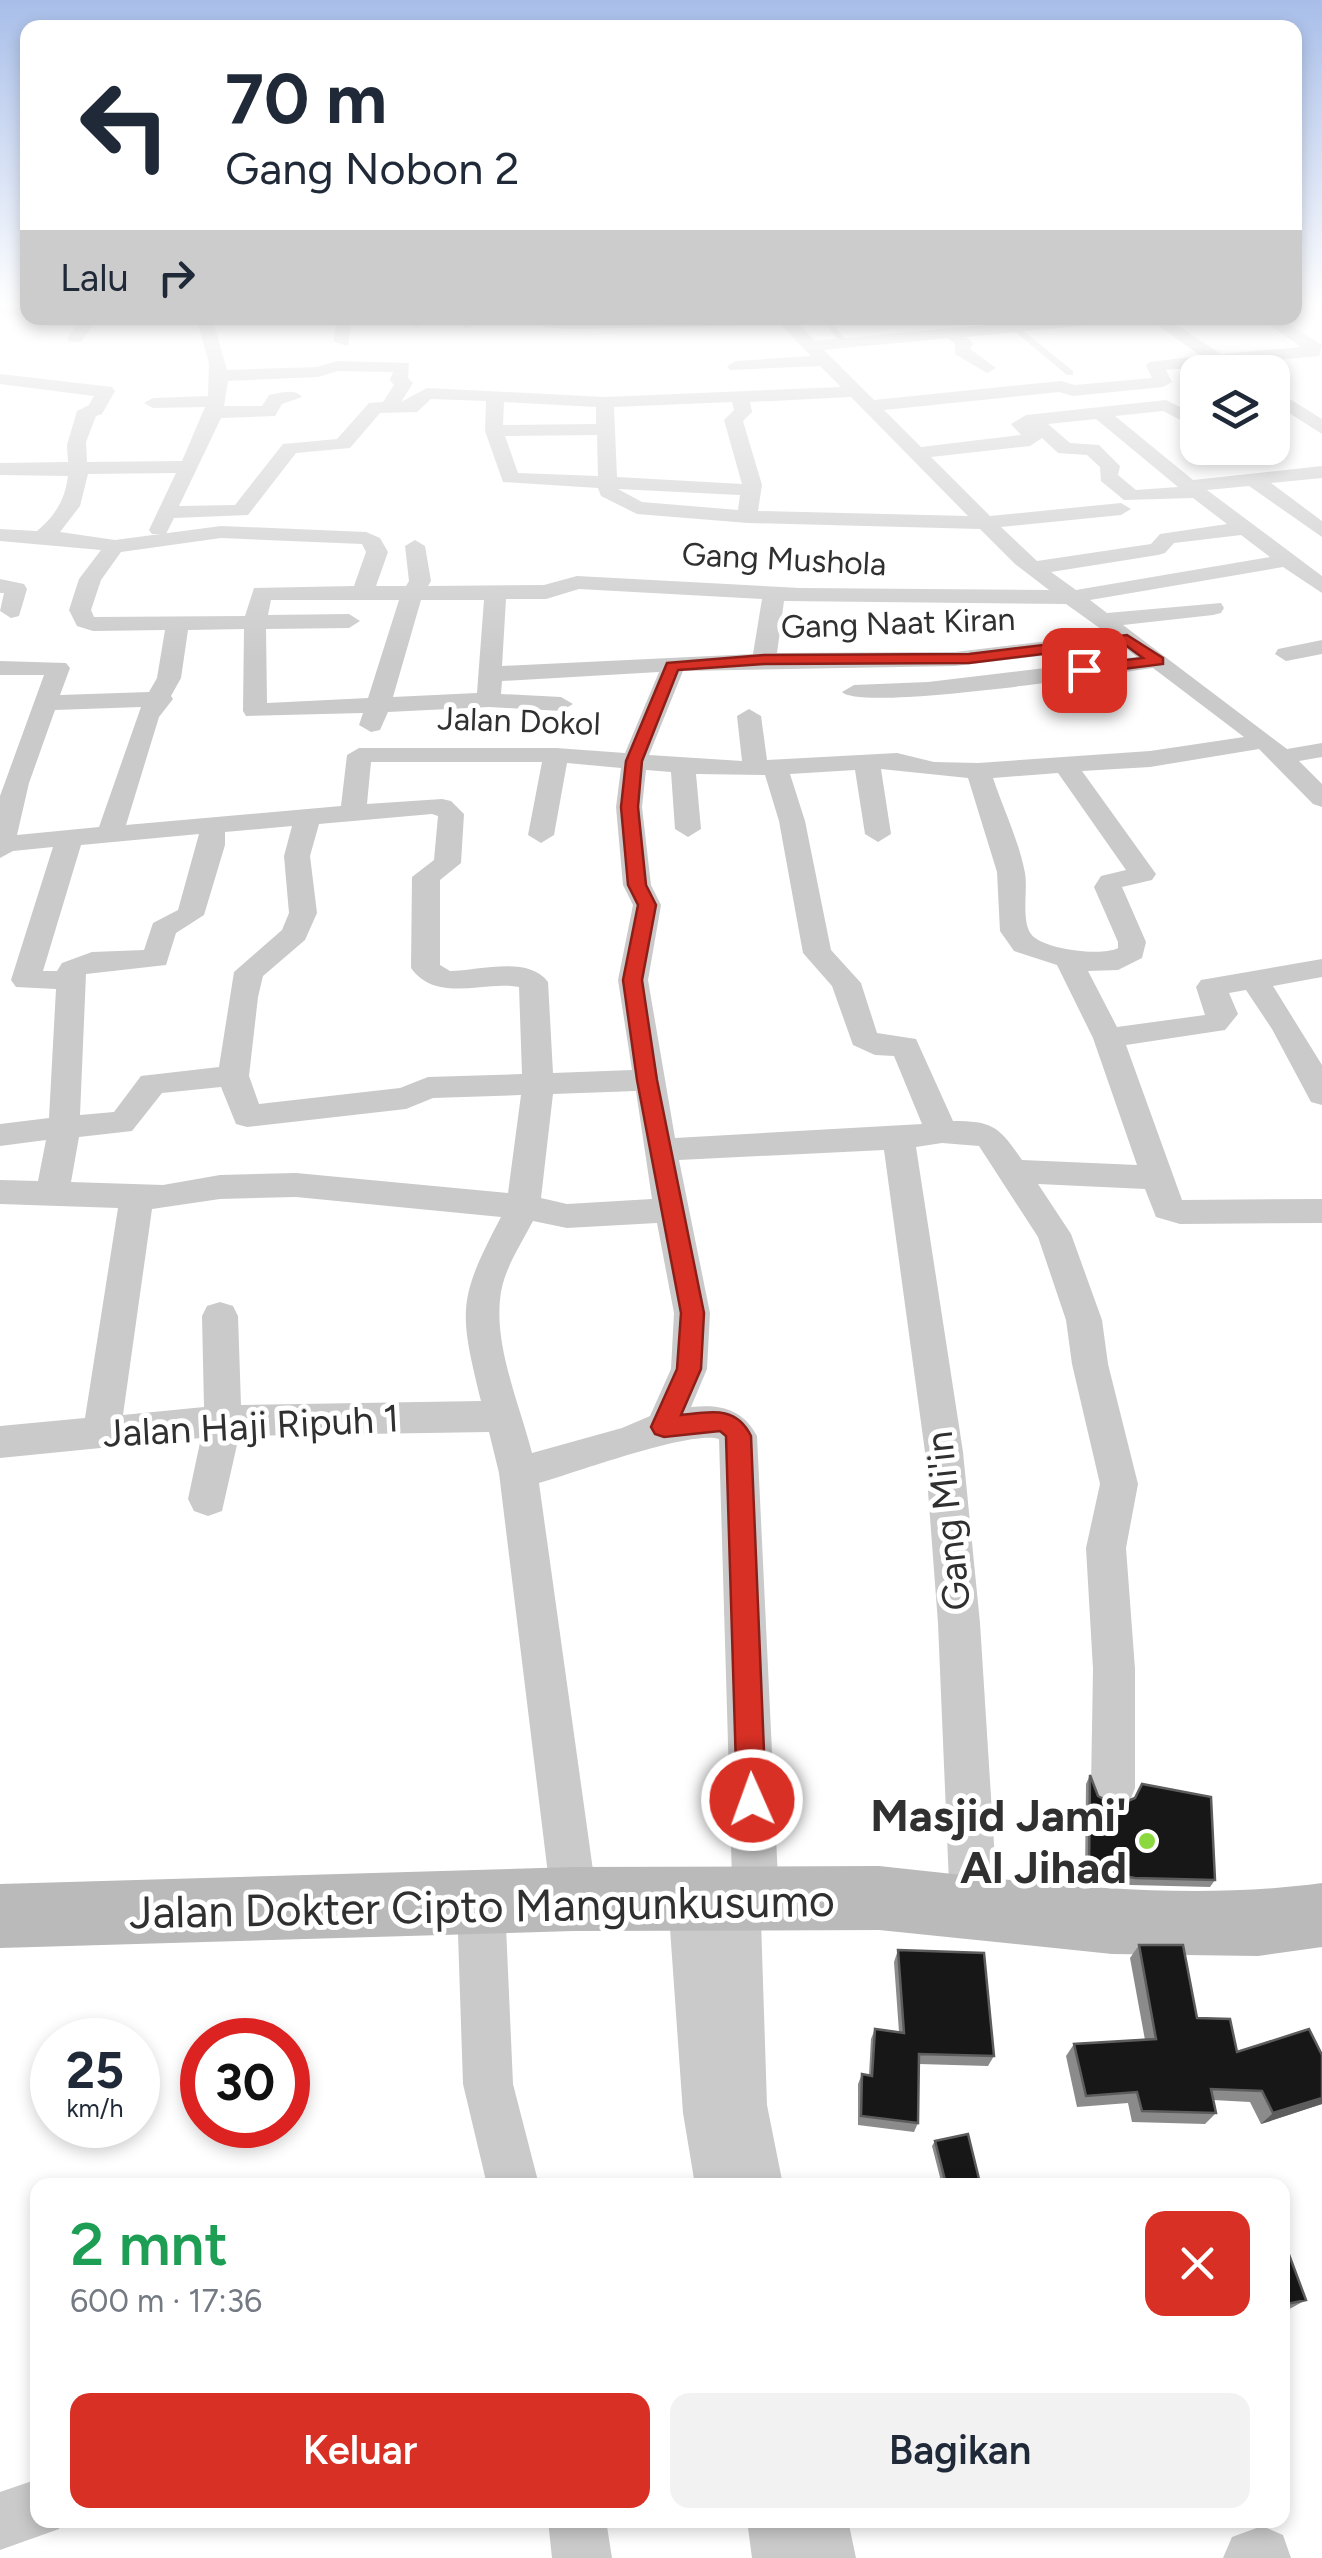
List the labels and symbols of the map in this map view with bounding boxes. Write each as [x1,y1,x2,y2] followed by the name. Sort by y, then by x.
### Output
[681,535,887,583] street label: Gang Mushola
[780,600,1016,646] street label: Gang Naat Kiran
[1042,628,1127,713] pin
[437,699,601,743] street label: Jalan Dokol
[102,1395,400,1457] street label: Jalan Haji Ripuh 1
[916,1429,980,1613] street label: Gang Mi'in
[700,1748,804,1852] position arrow
[870,1788,1127,1894] place label: Masjid Jami' Al Jihad
[1136,1830,1158,1852] marker: Masjid Jami' Al Jihad
[129,1873,835,1939] street label: Jalan Dokter Cipto Mangunkusumo
[180,2018,310,2148] speed limit sign: 30

